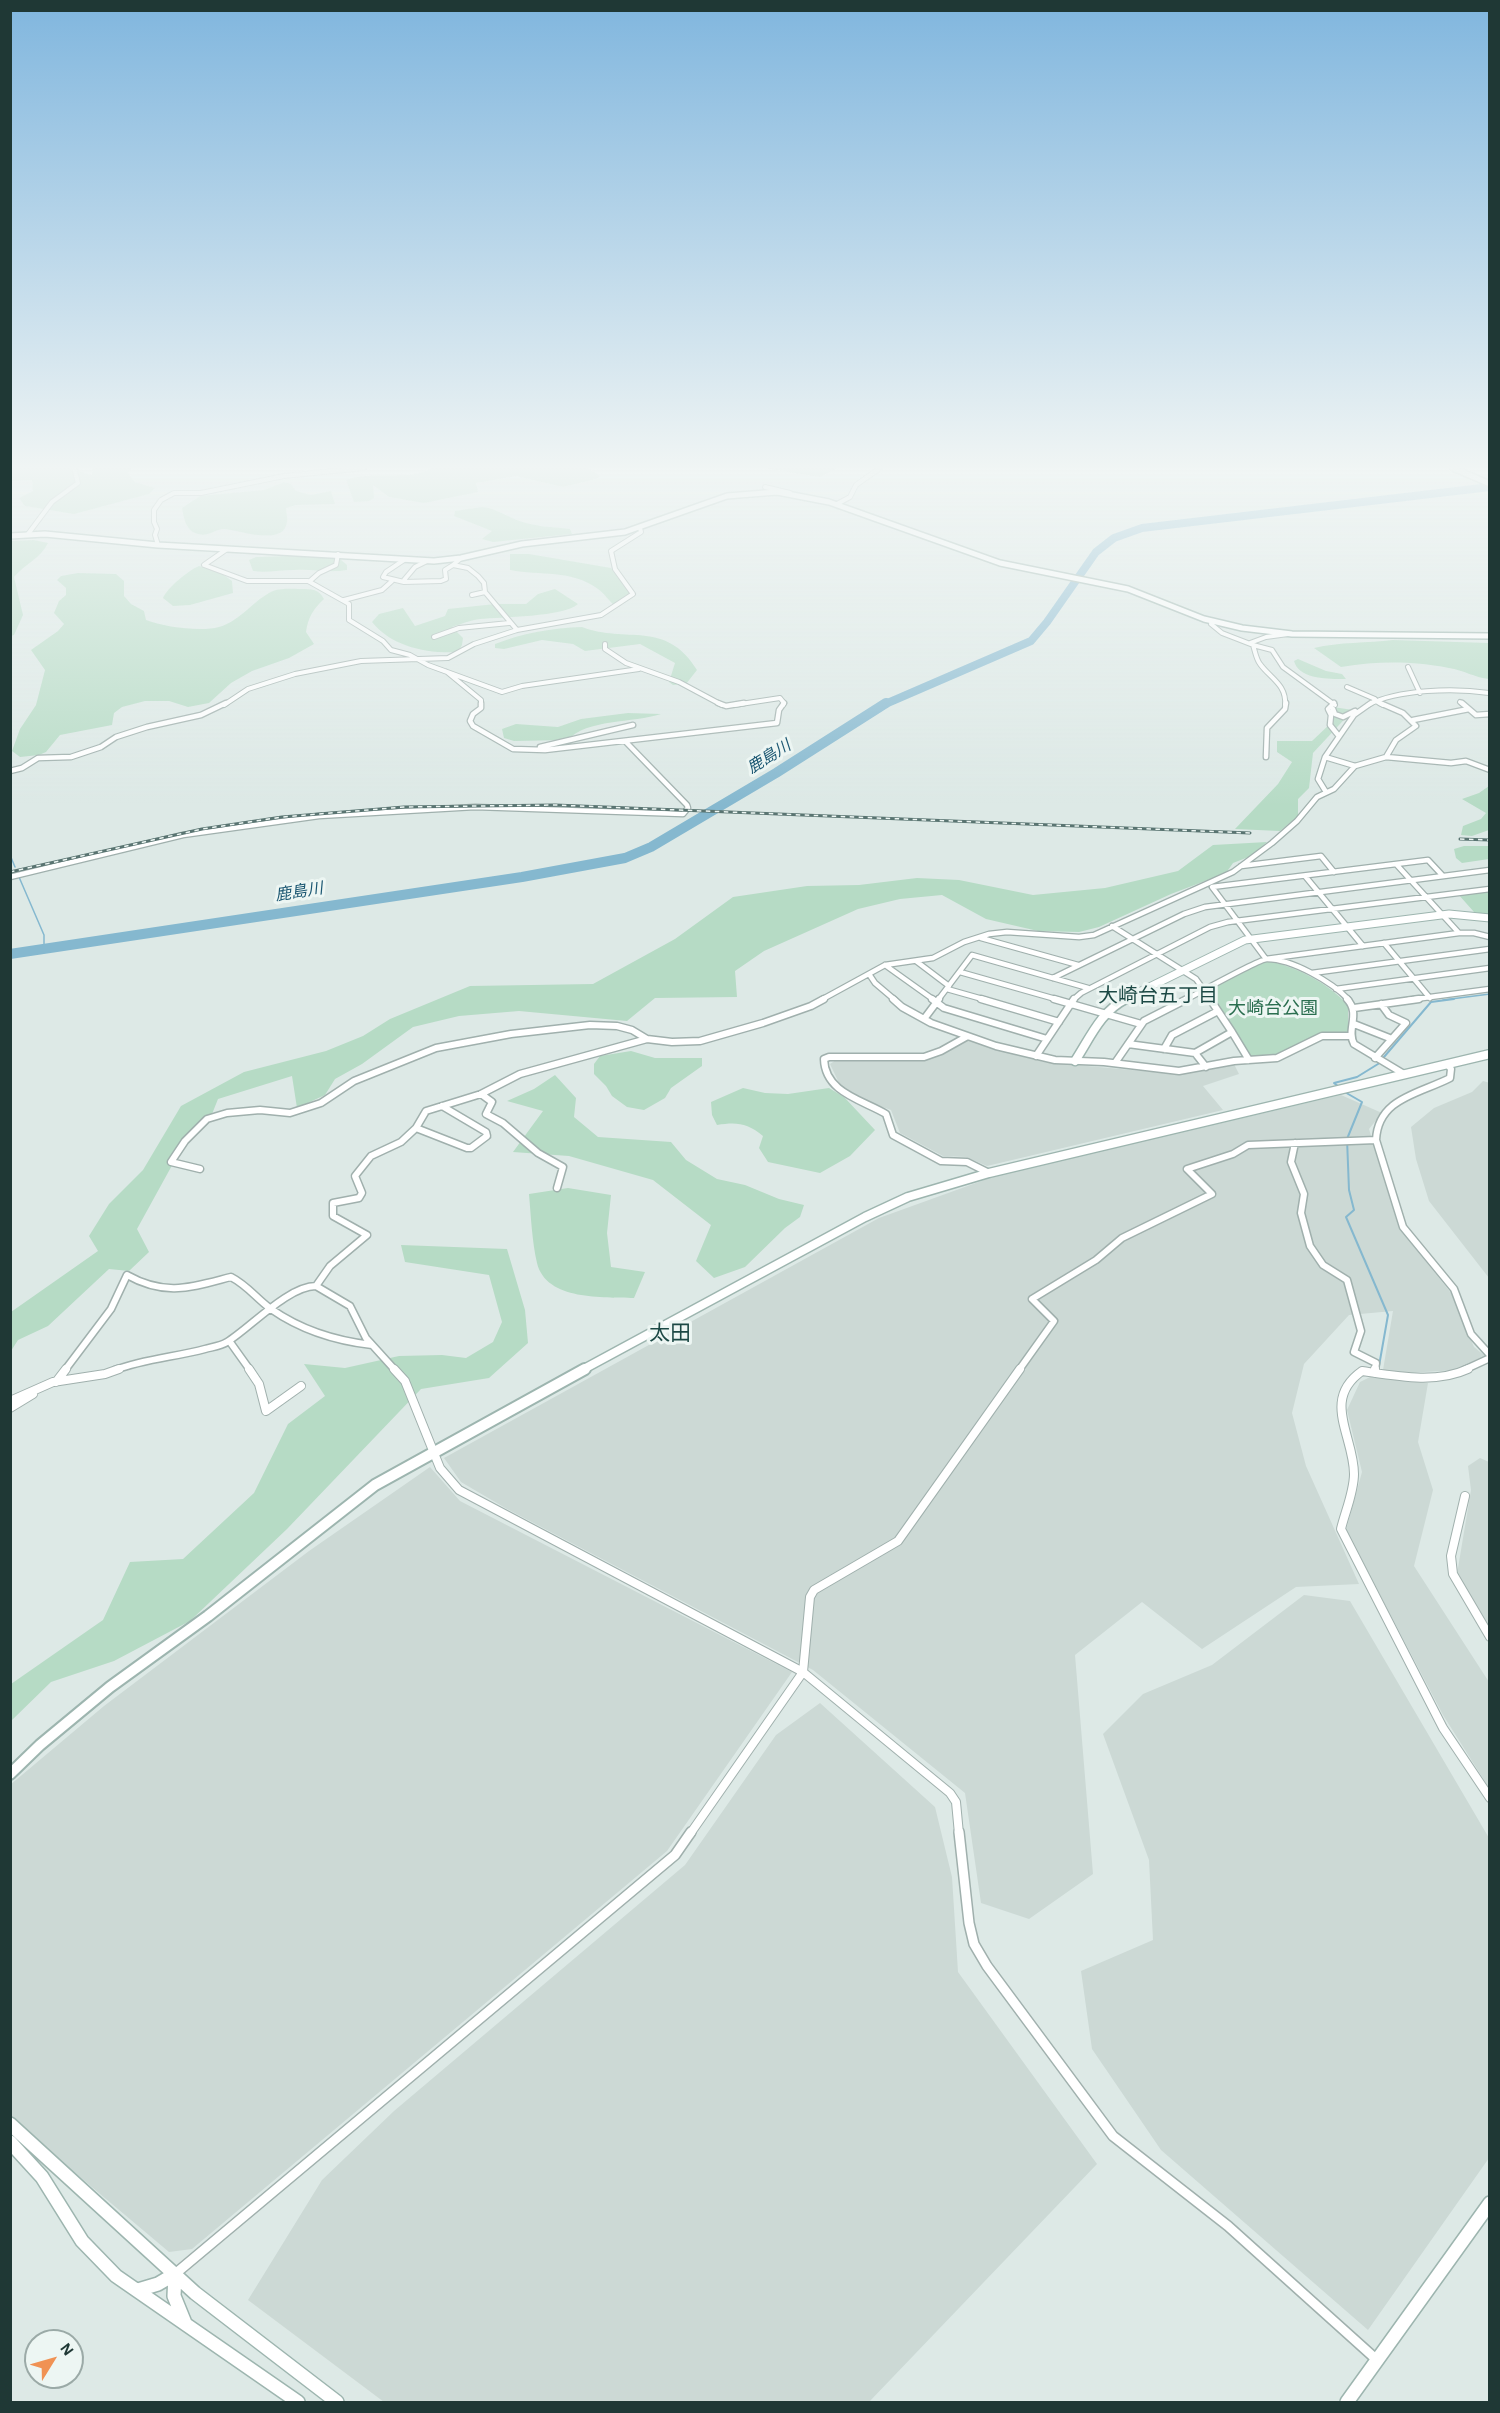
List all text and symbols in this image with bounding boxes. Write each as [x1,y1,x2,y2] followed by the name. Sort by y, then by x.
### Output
[744,736,794,778] water label: 鹿島川
[274,879,324,905] water label: 鹿島川
[1098,984,1218,1008] district label: 大崎台五丁目
[1228,998,1318,1020] park label: 大崎台公園
[649,1321,691,1347] district label: 太田
[24,2329,84,2389] north arrow
[57,2340,77,2359] text: N

